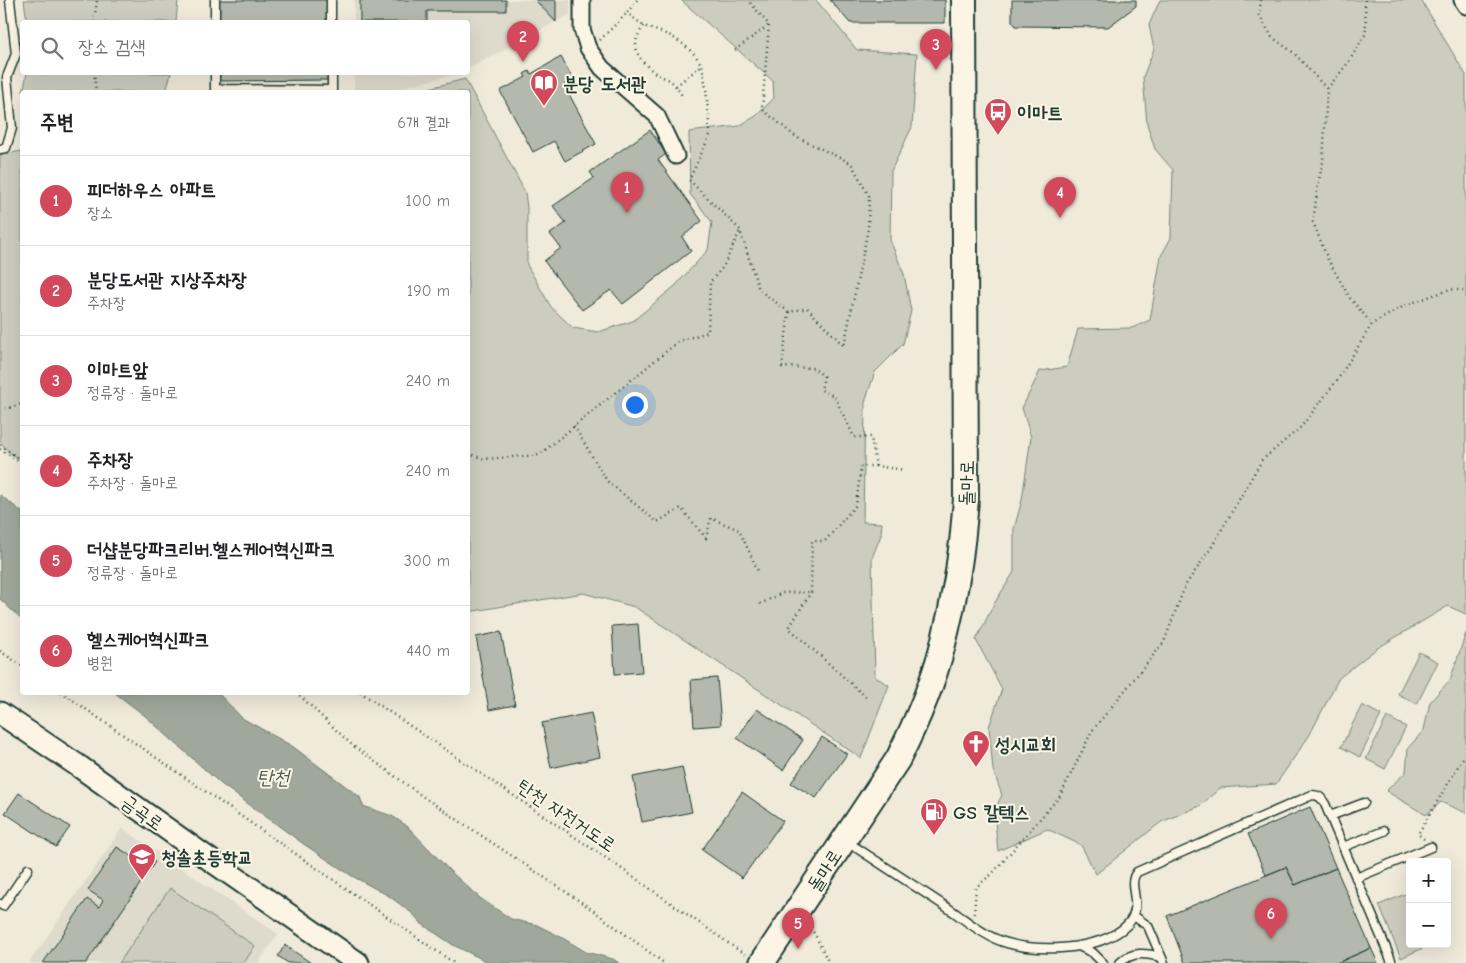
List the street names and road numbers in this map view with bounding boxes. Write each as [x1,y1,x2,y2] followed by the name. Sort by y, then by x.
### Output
[956,460,978,506] street label: 돌마로
[513,775,620,857] street label: 탄천 자전거도로
[117,790,167,835] street label: 금곡로
[803,845,847,896] street label: 돌마로

